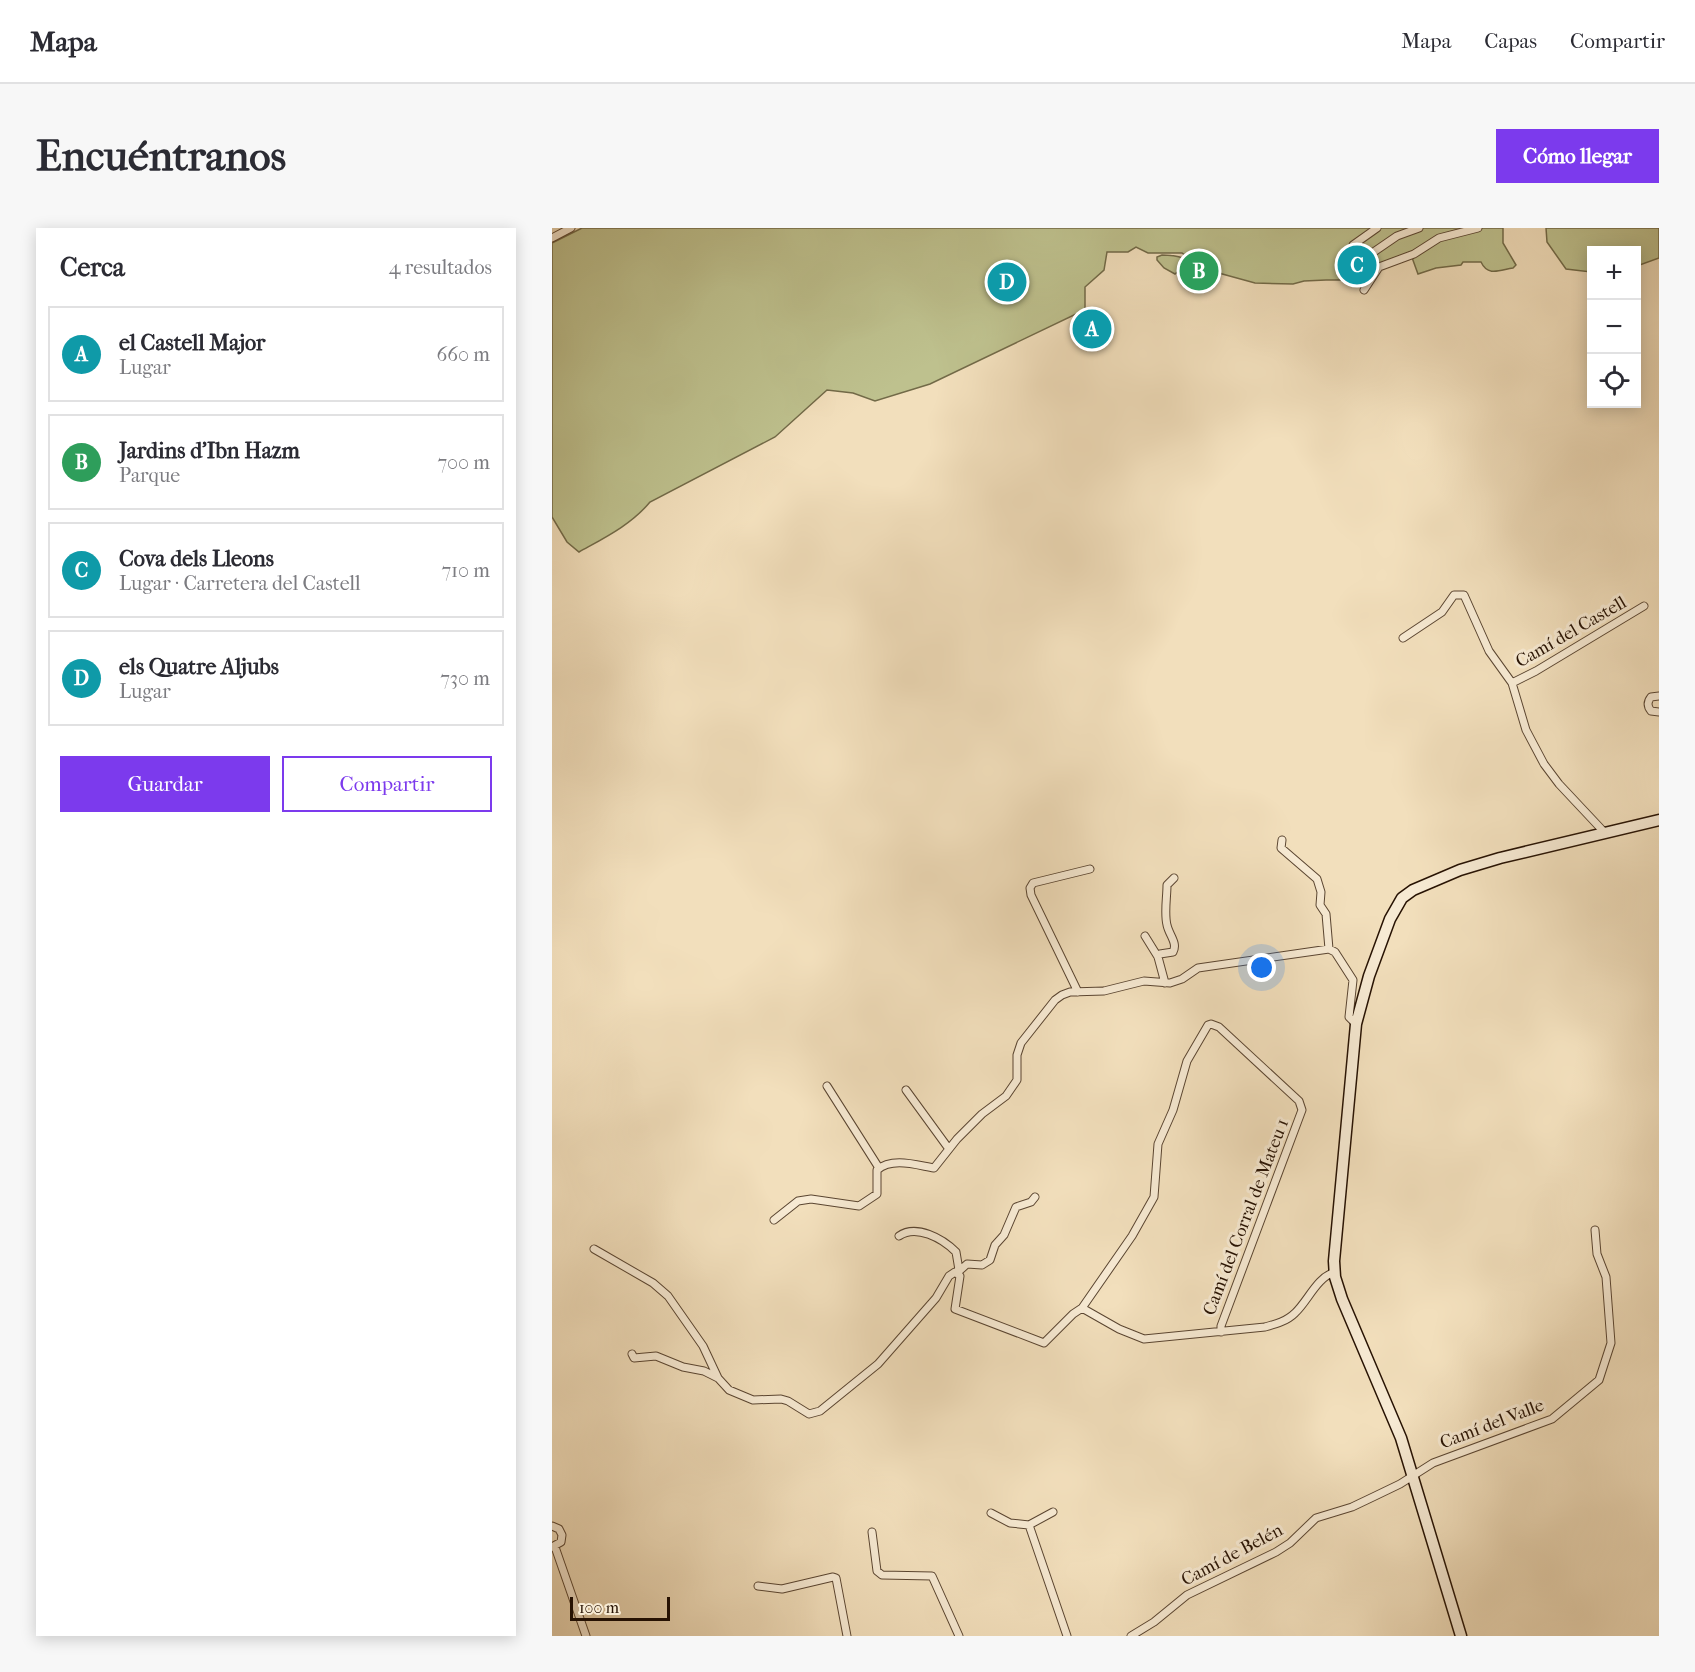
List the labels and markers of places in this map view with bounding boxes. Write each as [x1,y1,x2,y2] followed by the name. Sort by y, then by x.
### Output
[1338,243,1376,288] pin: C
[1180,248,1218,294] pin: B
[988,260,1026,304] pin: D
[1072,306,1112,352] pin: A

